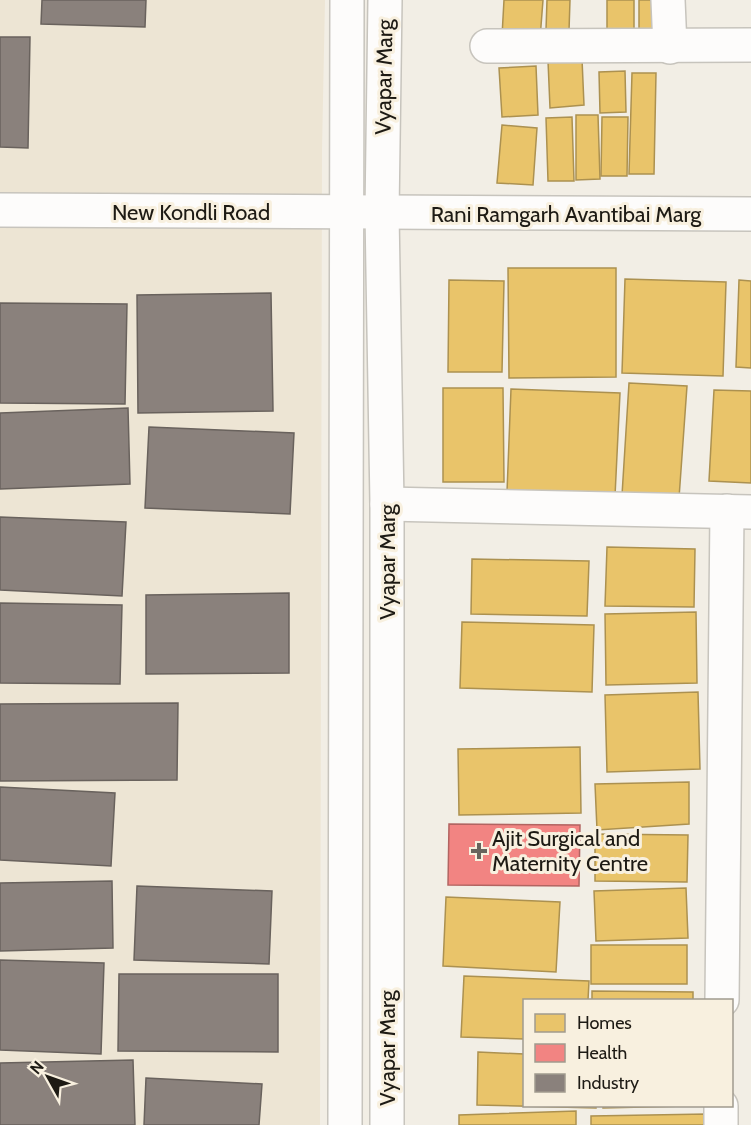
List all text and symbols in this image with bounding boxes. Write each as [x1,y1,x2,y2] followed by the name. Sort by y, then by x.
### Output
[369,18,399,135] street label: Vyapar Marg
[112,199,270,226] street label: New Kondli Road
[431,201,702,228] street label: Rani Ramgarh Avantibai Marg
[374,503,401,620] street label: Vyapar Marg
[492,825,648,877] place label: Ajit Surgical and Maternity Centre
[470,842,488,860] marker: Ajit Surgical and Maternity Centre
[374,989,401,1106] street label: Vyapar Marg
[523,999,733,1107] legend
[577,1012,632,1034] text: Homes
[577,1042,627,1064] text: Health
[18,1047,78,1107] north arrow
[26,1057,48,1078] text: N
[577,1072,639,1094] text: Industry

